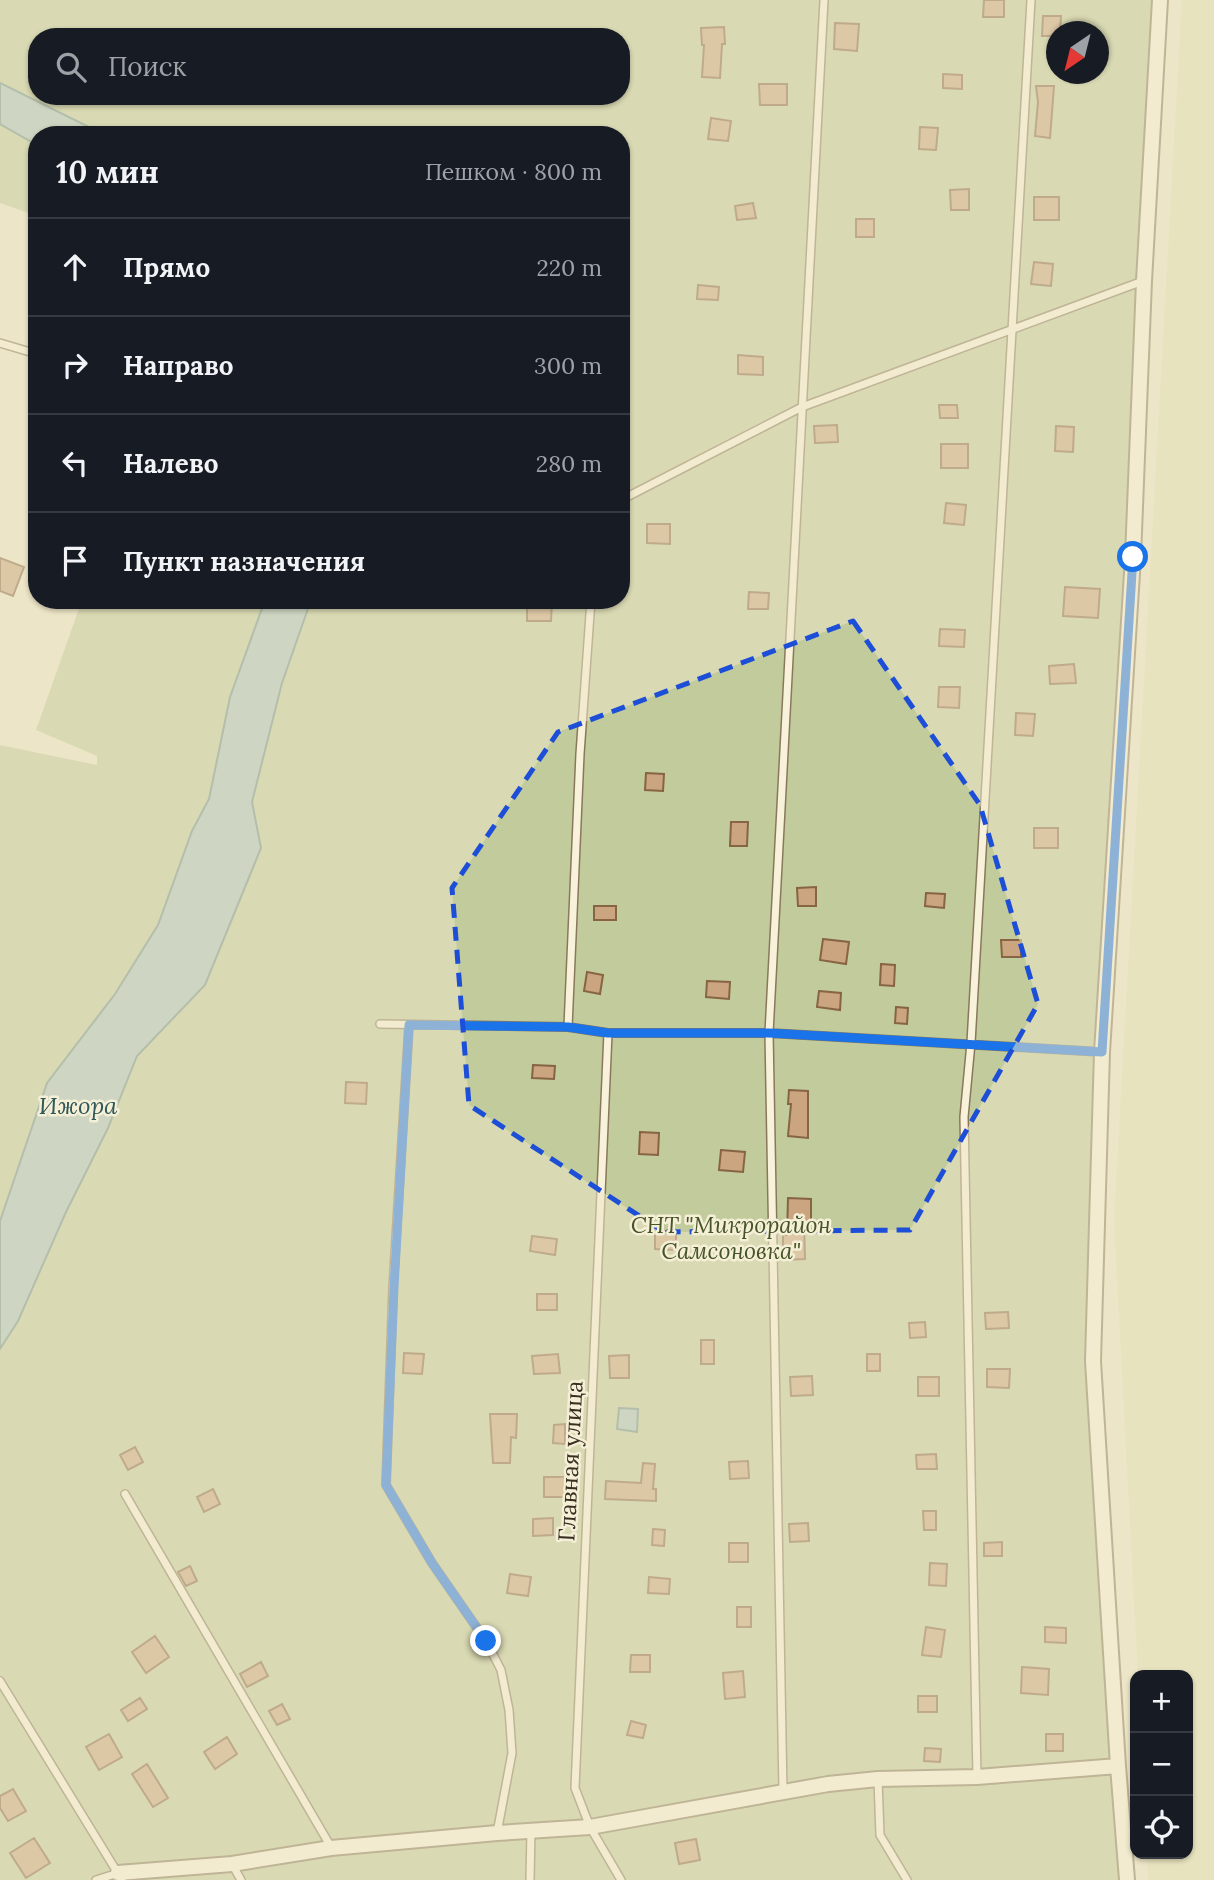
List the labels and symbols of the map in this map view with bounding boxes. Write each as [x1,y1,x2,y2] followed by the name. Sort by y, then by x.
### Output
[1046,21,1109,84] north arrow
[1117,541,1148,572] route start
[39,1090,118,1121] water label: Ижора
[631,1210,832,1265] park label: СНТ "Микрорайон Самсоновка"
[551,1380,589,1542] street label: Главная улица
[470,1625,501,1656] route end

